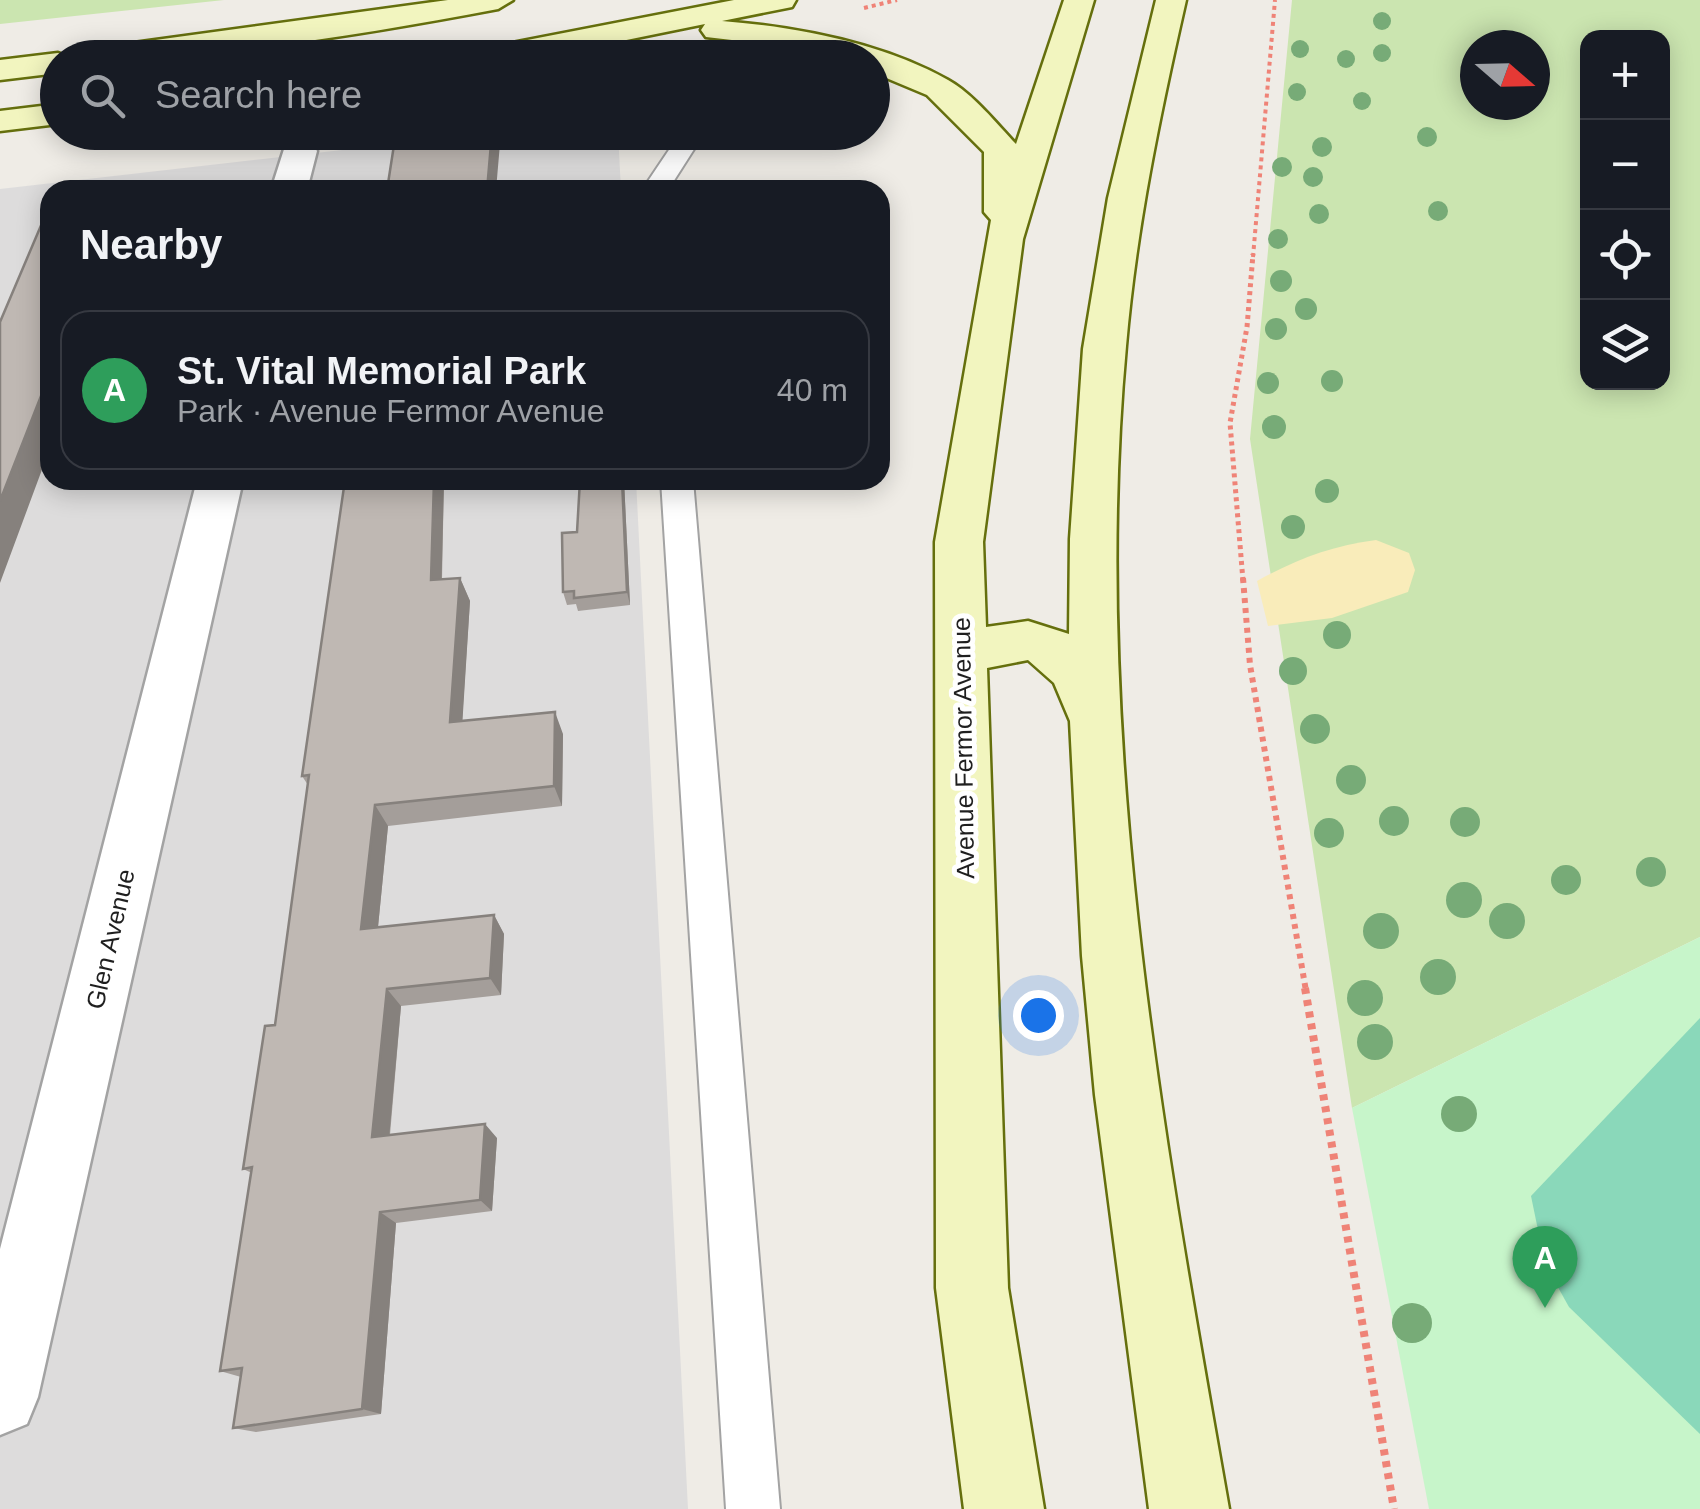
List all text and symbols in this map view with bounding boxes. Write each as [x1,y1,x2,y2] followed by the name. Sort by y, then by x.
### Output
[1460,30,1550,120] north arrow
[1580,30,1670,390] map controls
[1580,30,1670,120] button: +
[40,40,890,150] search box
[75,68,130,123] icon: search
[155,74,362,116] text: Search here
[1580,120,1670,210] button: −
[1580,210,1670,300] button: locate
[80,221,222,268] text: Nearby
[1580,300,1670,390] button: layers
[177,350,586,392] text: St. Vital Memorial Park
[103,372,126,408] text: A
[777,372,848,408] text: 40 m
[177,393,605,429] text: Park · Avenue Fermor Avenue
[947,617,979,879] street label: Avenue Fermor Avenue
[80,866,140,1012] street label: Glen Avenue
[1013,990,1064,1041] your location
[1512,1226,1578,1308] pin: A

